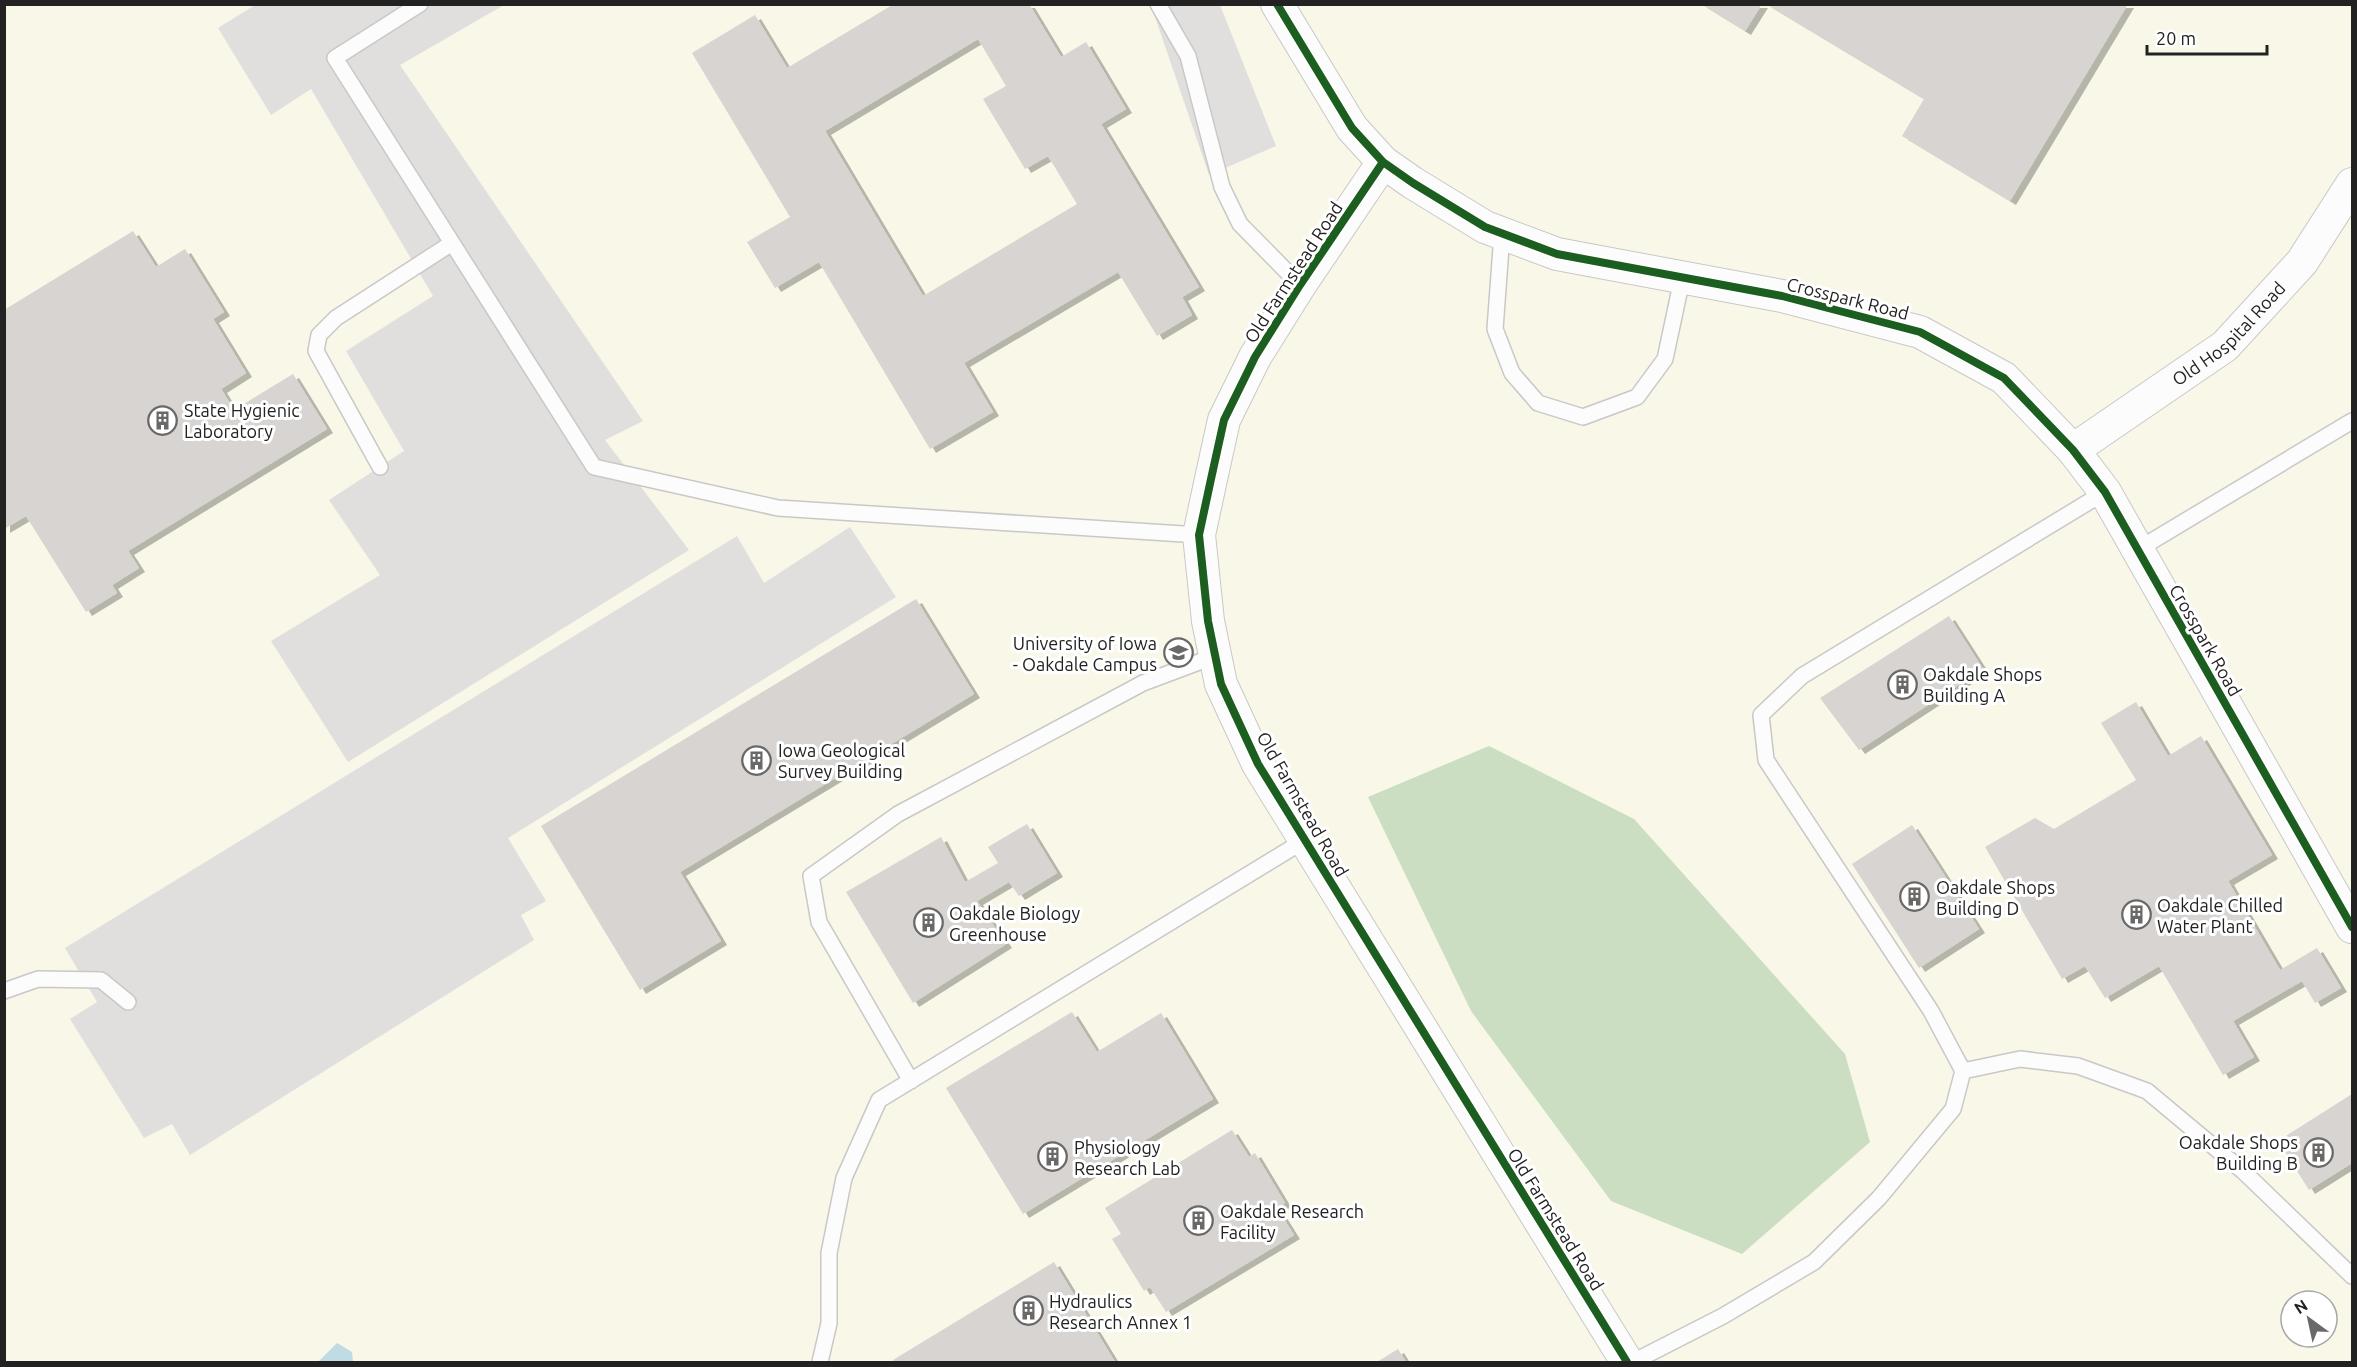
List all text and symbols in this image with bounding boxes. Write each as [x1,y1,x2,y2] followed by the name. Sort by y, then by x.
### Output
[2147,18,2267,56] scale bar
[2156,28,2196,48] text: 20 m
[1240,198,1346,346] street label: Old Farmstead Road
[1785,273,1911,323] street label: Crosspark Road
[2168,278,2289,389] street label: Old Hospital Road
[184,400,300,441] place label: State Hygienic Laboratory
[147,404,179,436] building icon: State Hygienic Laboratory
[2166,581,2246,699] street label: Crosspark Road
[1013,633,1157,674] place label: University of Iowa - Oakdale Campus
[1162,637,1194,669] school or university icon: University of Iowa - Oakdale Campus
[1923,664,2042,705] place label: Oakdale Shops Building A
[1886,668,1918,700] building icon: Oakdale Shops Building A
[1253,728,1353,880] street label: Old Farmstead Road
[778,740,905,781] place label: Iowa Geological Survey Building
[741,744,773,776] building icon: Iowa Geological Survey Building
[1936,877,2055,918] place label: Oakdale Shops Building D
[1899,881,1931,913] building icon: Oakdale Shops Building D
[2157,895,2283,936] place label: Oakdale Chilled Water Plant
[2120,899,2152,931] building icon: Oakdale Chilled Water Plant
[949,903,1080,944] place label: Oakdale Biology Greenhouse
[912,907,944,939] building icon: Oakdale Biology Greenhouse
[2179,1132,2298,1173] place label: Oakdale Shops Building B
[2303,1136,2335,1168] building icon: Oakdale Shops Building B
[1074,1137,1181,1178] place label: Physiology Research Lab
[1037,1141,1069,1173] building icon: Physiology Research Lab
[1504,1144,1608,1294] street label: Old Farmstead Road
[1220,1201,1364,1242] place label: Oakdale Research Facility
[1183,1205,1215,1237] building icon: Oakdale Research Facility
[2279,1289,2339,1349] north arrow
[1049,1291,1192,1332] place label: Hydraulics Research Annex 1
[1012,1295,1044,1327] building icon: Hydraulics Research Annex 1
[2291,1296,2311,1317] text: N

